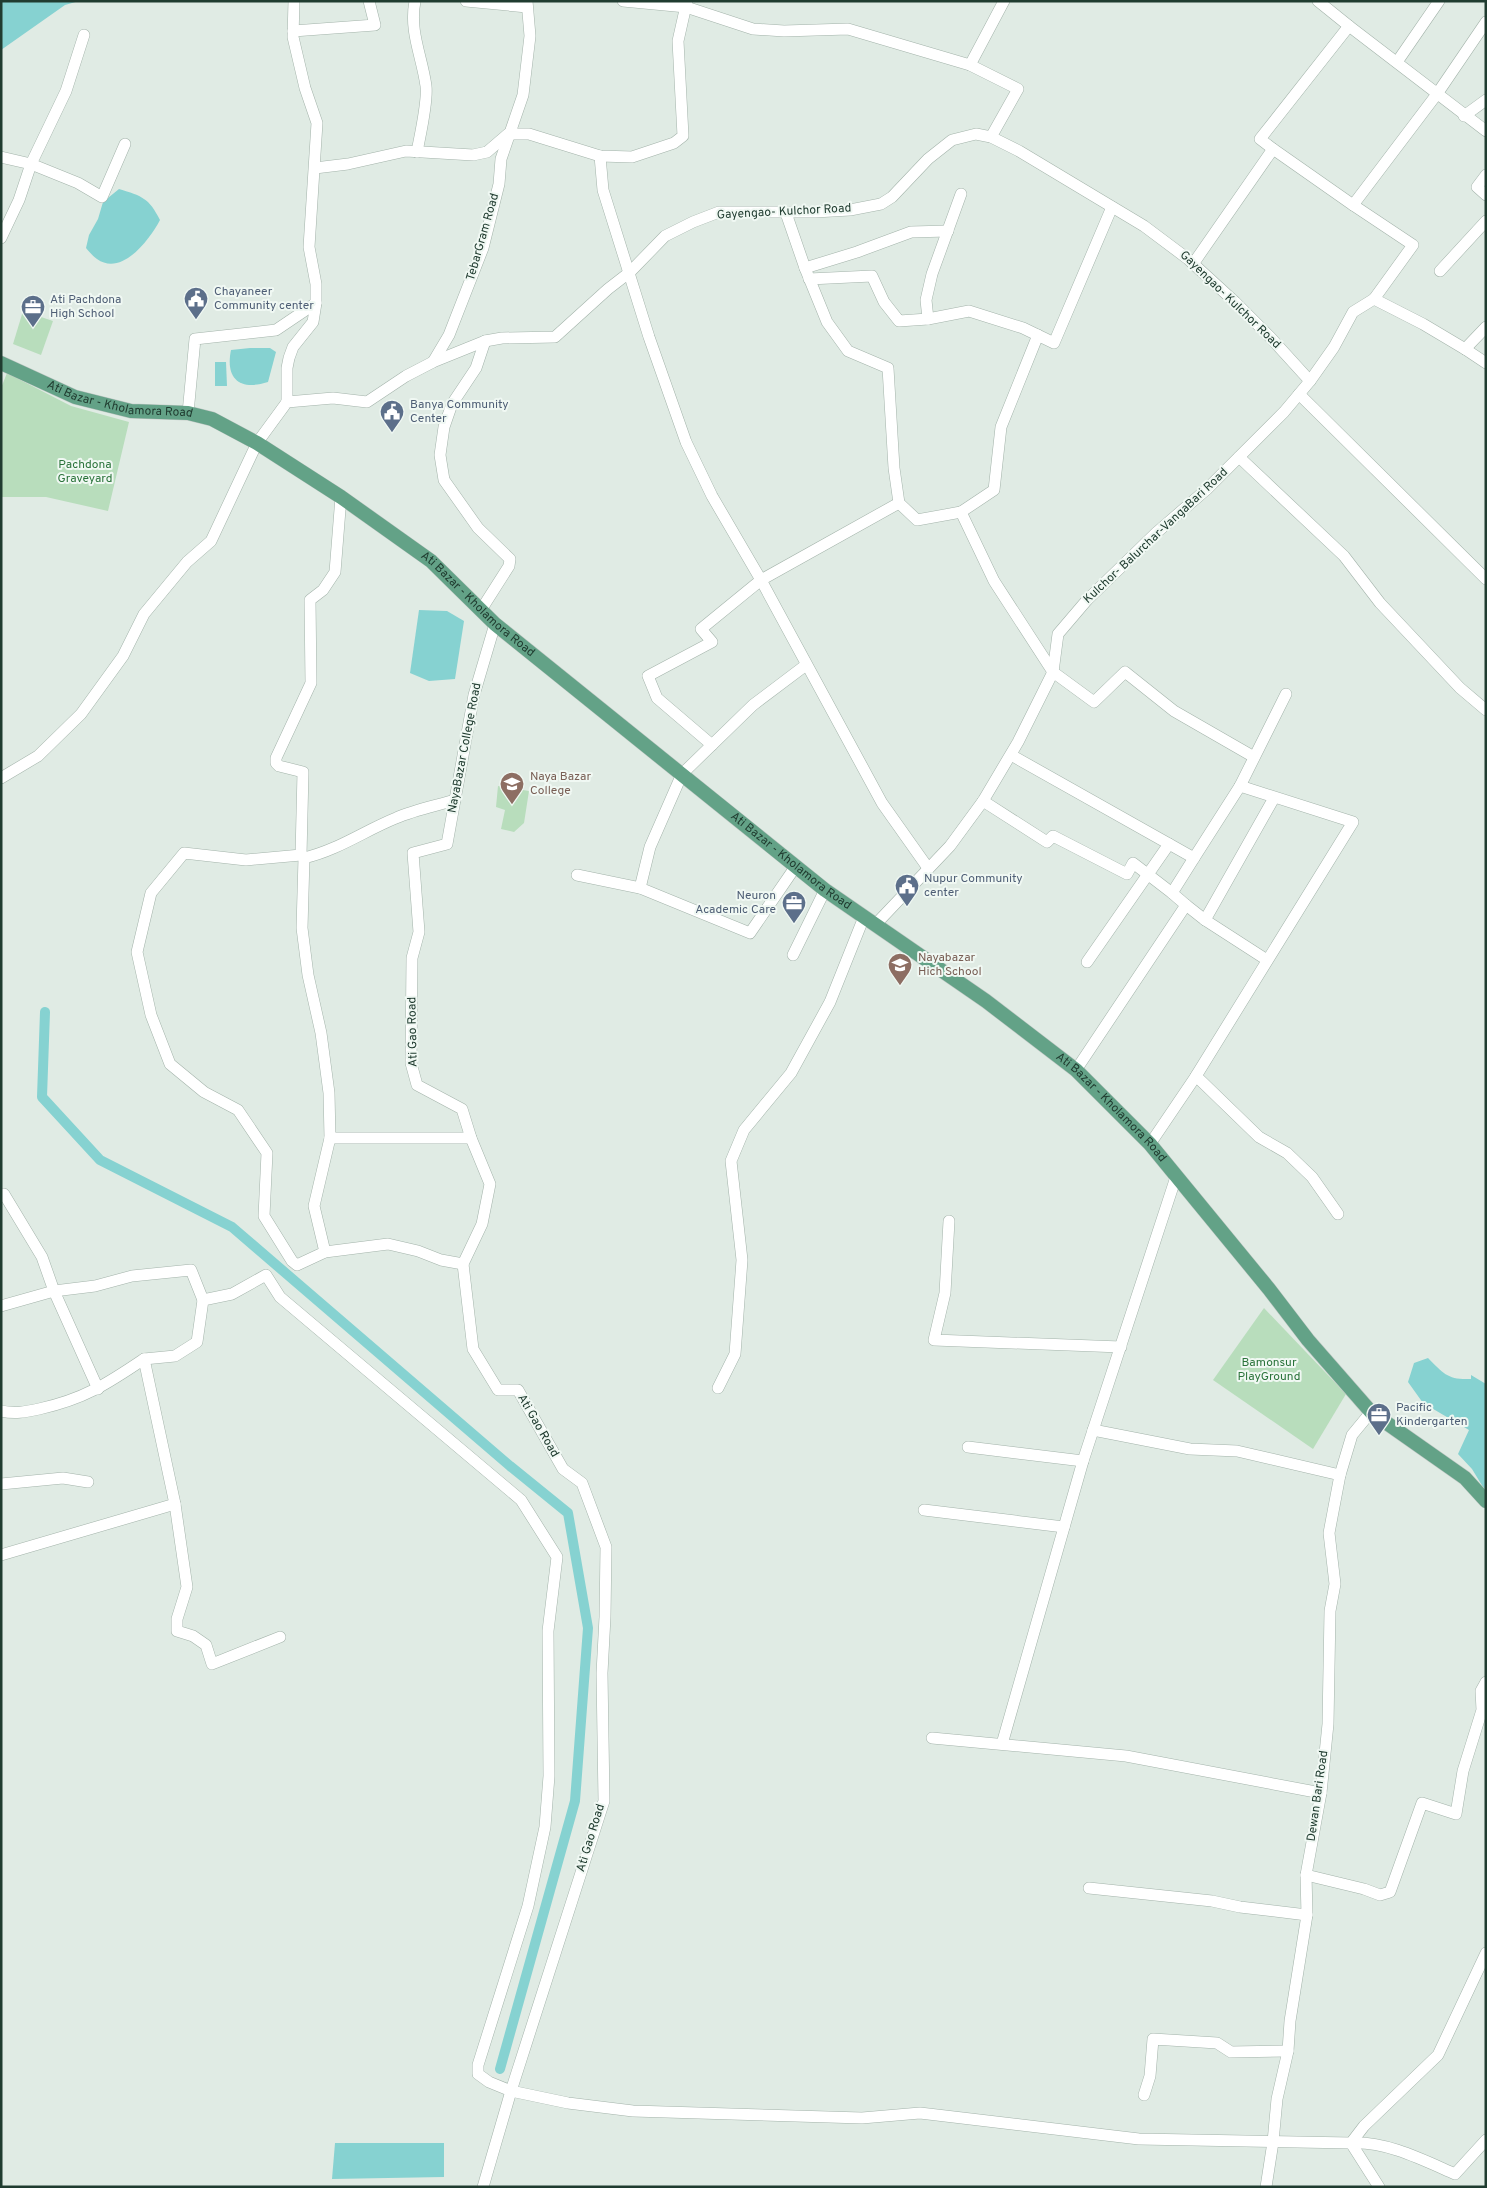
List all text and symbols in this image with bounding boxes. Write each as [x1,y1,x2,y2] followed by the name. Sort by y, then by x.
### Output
[463,191,503,283] street label: TebarGram Road
[716,200,852,224] street label: Gayengao- Kulchor Road
[1176,247,1284,353] street label: Gayengao- Kulchor Road
[214,284,314,314] place label: Chayaneer Community center
[183,286,209,320] public building icon: Chayaneer Community center
[50,292,121,322] place label: Ati Pachdona High School
[20,294,46,328] office icon: Ati Pachdona High School
[44,377,194,422] street label: Ati Bazar - Kholamora Road
[410,397,509,427] place label: Banya Community Center
[379,399,405,433] public building icon: Banya Community Center
[58,457,112,487] park label: Pachdona Graveyard
[1080,465,1232,607] street label: Kulchor- Balurchar-VangaBari Road
[417,548,538,661] street label: Ati Bazar - Kholamora Road
[445,681,485,815] street label: NayaBazar College Road
[530,769,591,799] place label: Naya Bazar College
[499,771,525,805] school or university icon: Naya Bazar College
[727,809,854,914] street label: Ati Bazar - Kholamora Road
[924,871,1023,901] place label: Nupur Community center
[894,873,920,907] public building icon: Nupur Community center
[695,888,776,918] place label: Neuron Academic Care
[781,890,807,924] office icon: Neuron Academic Care
[918,950,982,980] place label: Nayabazar Hich School
[887,952,913,986] school or university icon: Nayabazar Hich School
[404,997,422,1067] street label: Ati Gao Road
[1052,1049,1170,1166] street label: Ati Bazar - Kholamora Road
[1237,1355,1301,1385] park label: Bamonsur PlayGround
[514,1392,562,1460] street label: Ati Gao Road
[1396,1400,1468,1430] place label: Pacific Kindergarten
[1366,1402,1392,1436] office icon: Pacific Kindergarten
[1304,1750,1332,1842] street label: Dewan Bari Road
[573,1802,609,1874] street label: Ati Gao Road

